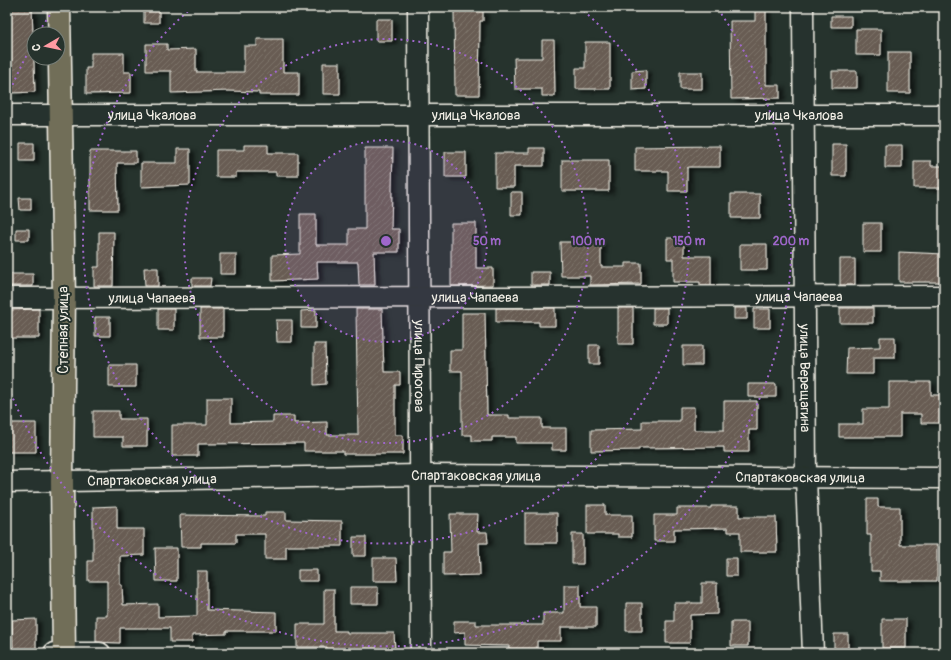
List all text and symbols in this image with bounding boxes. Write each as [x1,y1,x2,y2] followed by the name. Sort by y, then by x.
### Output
[26,26,66,66] north arrow
[30,43,44,52] text: С
[107,107,196,124] street label: улица Чкалова
[431,107,520,124] street label: улица Чкалова
[754,107,843,124] street label: улица Чкалова
[379,234,393,248] centre of rings
[473,234,501,249] text: 50 m
[571,234,606,249] text: 100 m
[673,234,706,249] text: 150 m
[773,234,810,249] text: 200 m
[55,286,72,374] street label: Степная улица
[755,288,842,305] street label: улица Чапаева
[431,289,518,306] street label: улица Чапаева
[108,290,195,307] street label: улица Чапаева
[410,319,428,412] street label: улица Пирогова
[796,323,814,432] street label: улица Верещагина
[411,467,541,485] street label: Спартаковская улица
[735,469,865,487] street label: Спартаковская улица
[87,470,217,490] street label: Спартаковская улица

